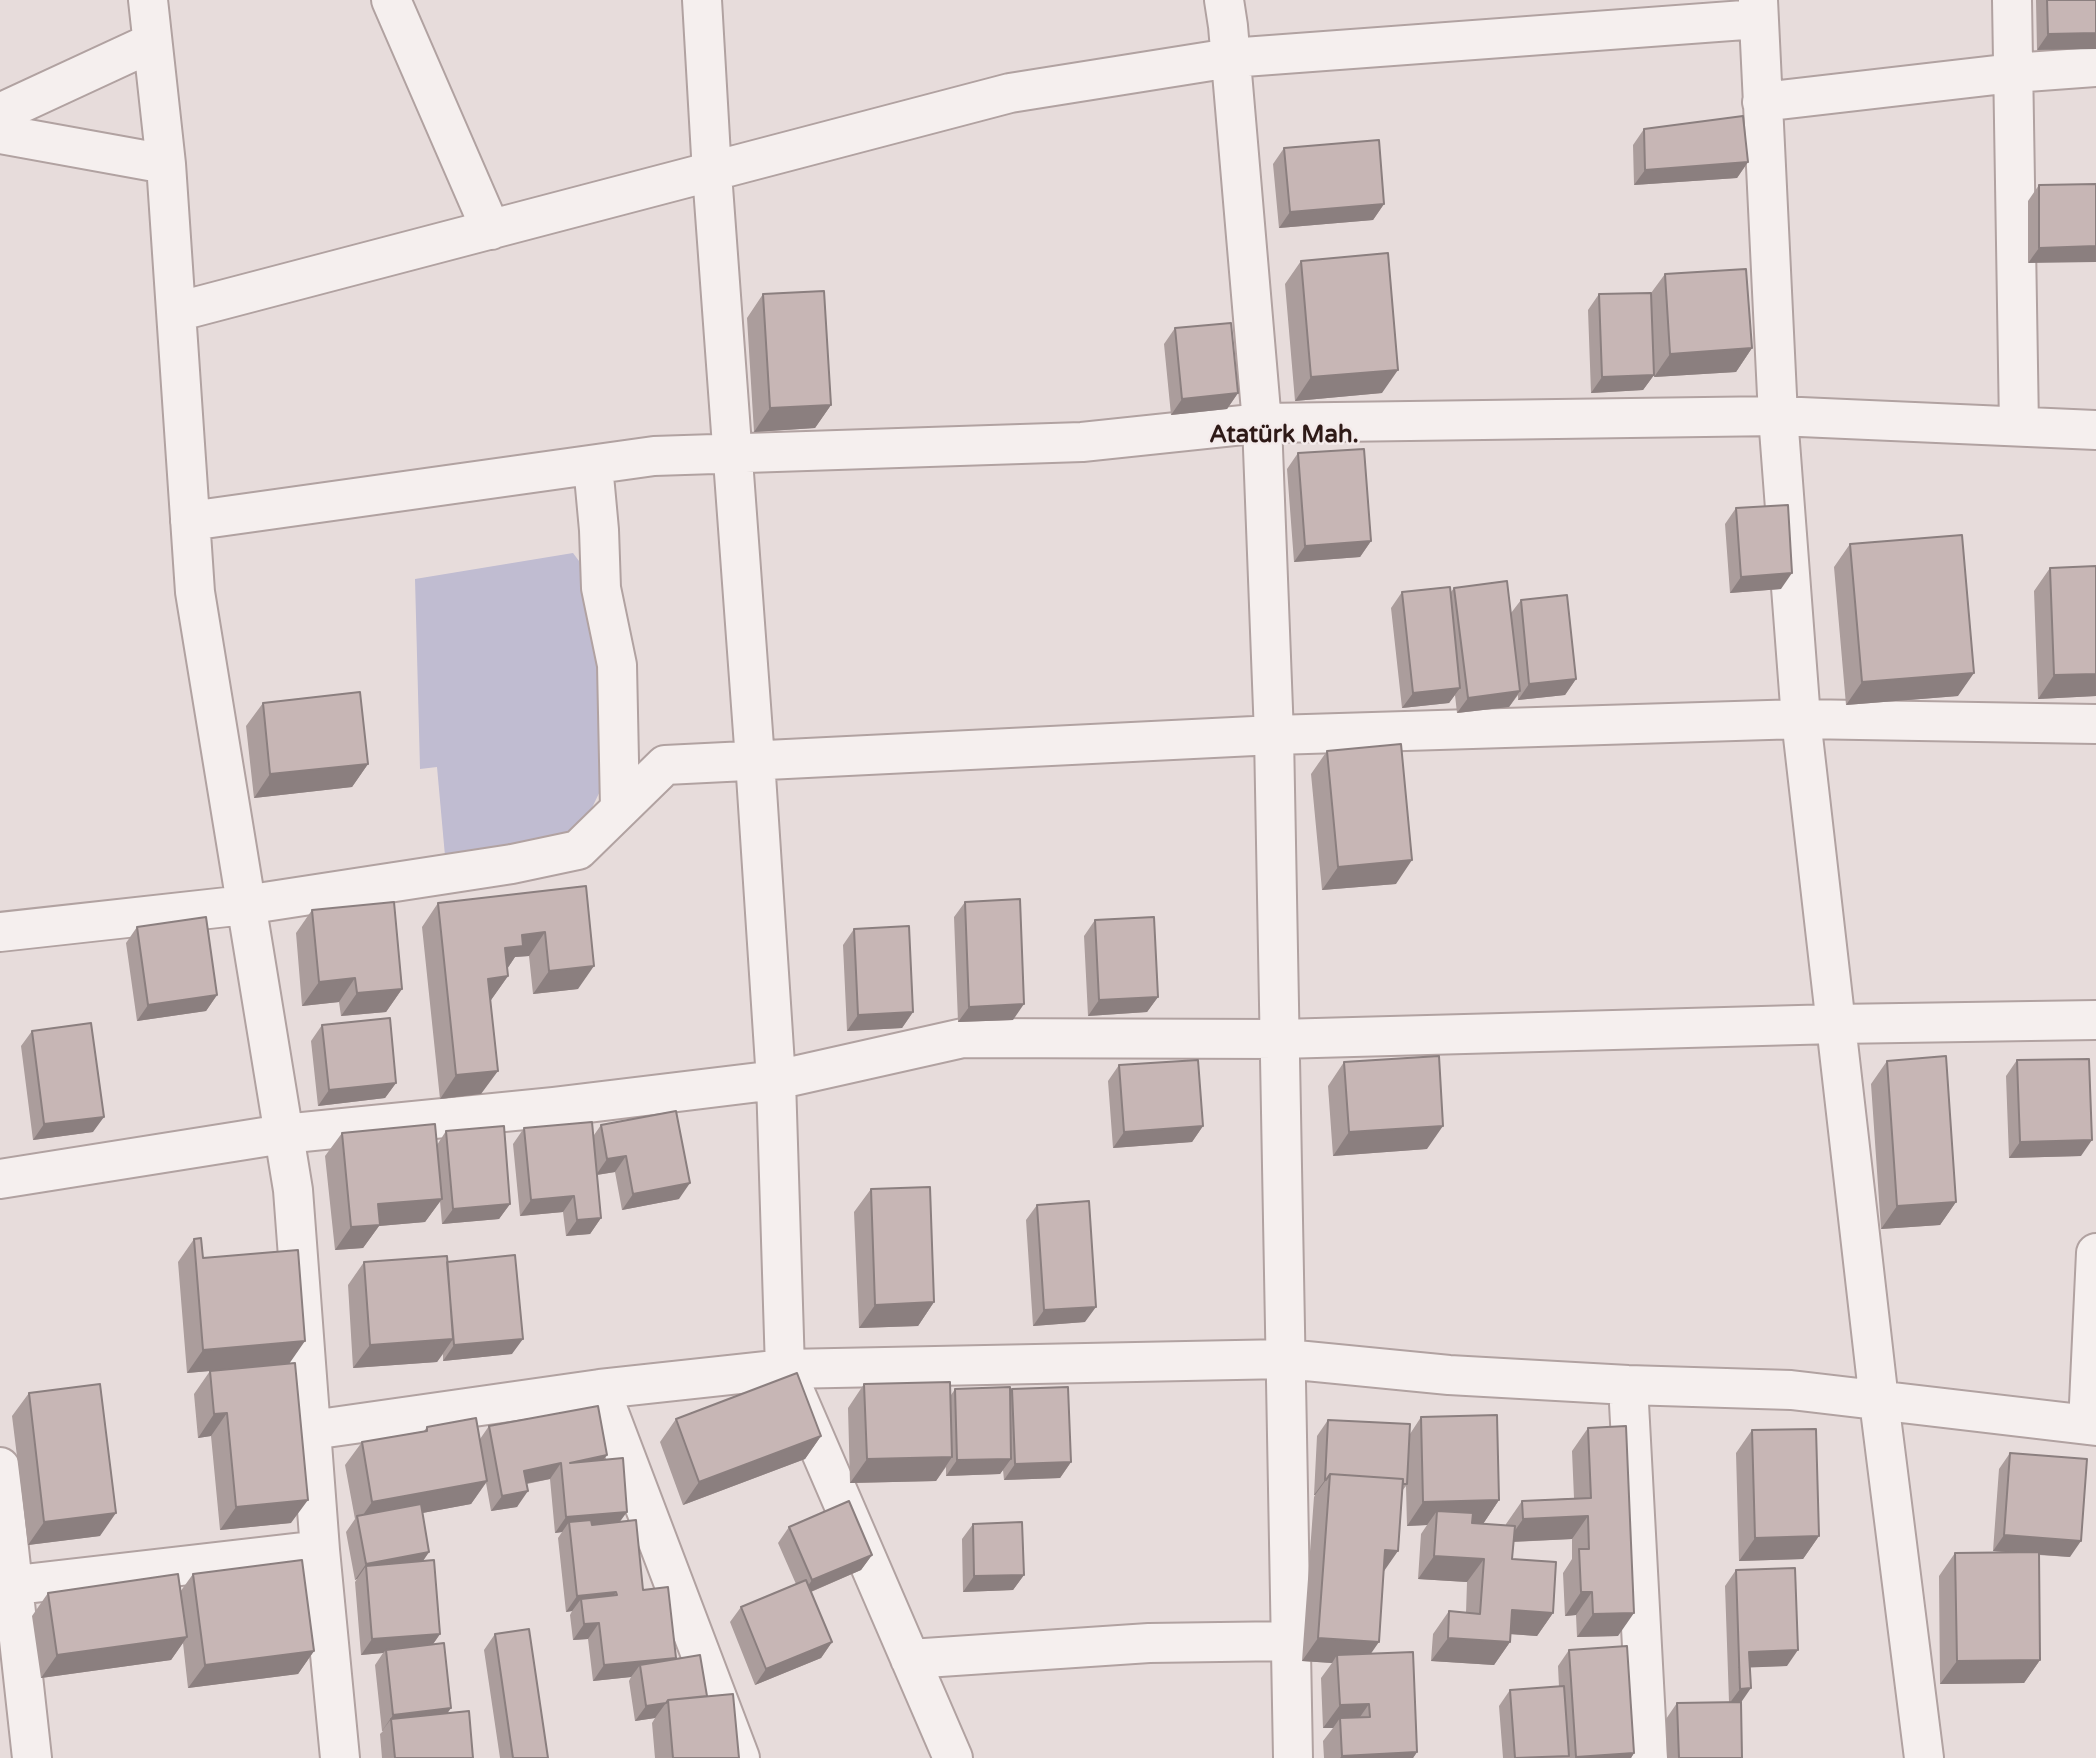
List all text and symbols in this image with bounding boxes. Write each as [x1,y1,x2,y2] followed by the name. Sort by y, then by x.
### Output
[1209,422,1359,450] district label: Atatürk Mah.

